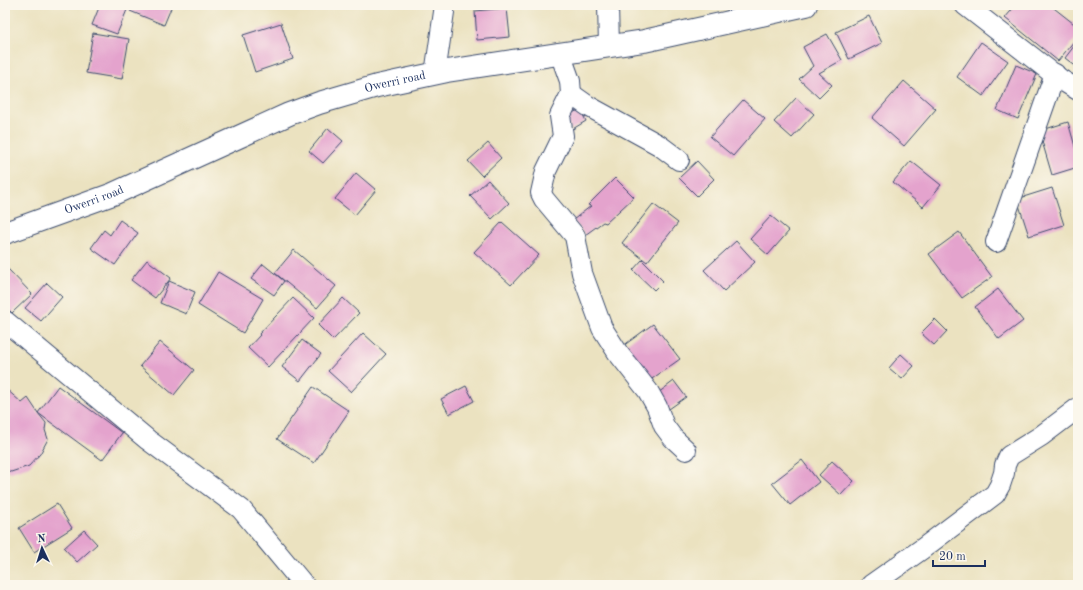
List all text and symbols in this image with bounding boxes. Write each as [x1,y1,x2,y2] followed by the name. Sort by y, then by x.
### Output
[363,70,427,95] street label: Owerri road
[63,184,126,217] street label: Owerri road
[22,528,62,568] north arrow
[37,534,47,545] text: N
[933,542,985,568] scale bar
[939,551,966,563] text: 20 m

